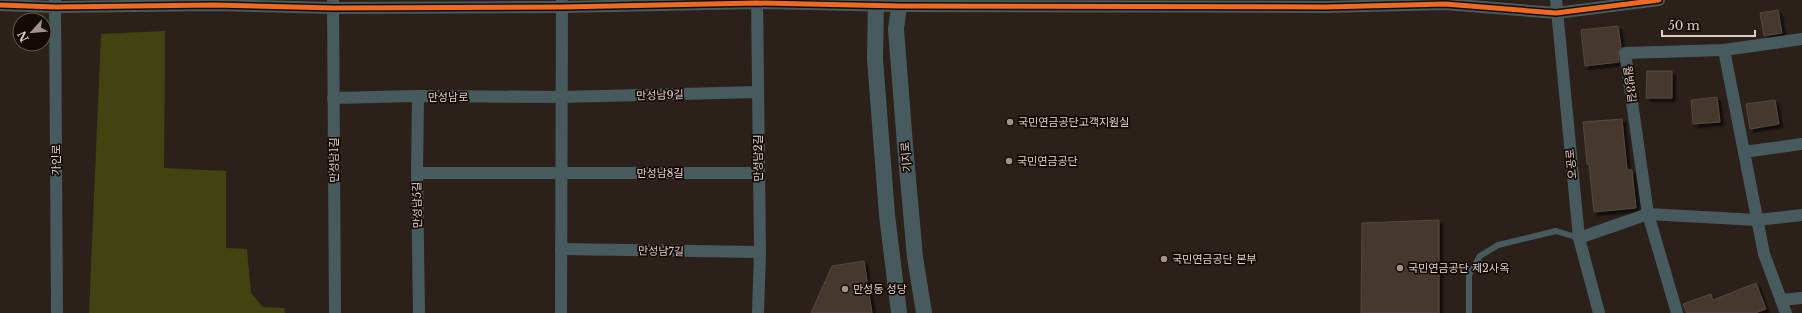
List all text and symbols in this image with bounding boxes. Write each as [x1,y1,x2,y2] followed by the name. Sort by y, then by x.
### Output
[12,12,52,52] north arrow
[1662,12,1755,38] scale bar
[1668,18,1700,33] text: 50 m
[14,28,32,44] text: N
[1620,65,1640,103] street label: 월방3길
[636,87,684,103] street label: 만성남9길
[428,90,468,104] street label: 만성남로
[1018,115,1129,129] place label: 국민연금공단고객지원실
[1005,117,1015,127] marker: 국민연금공단고객지원실
[751,134,765,182] street label: 만성남2길
[327,137,341,183] street label: 만성남1길
[898,141,914,173] street label: 기지로
[49,145,63,175] street label: 가인로
[1562,148,1580,180] street label: 오공로
[1017,154,1078,168] place label: 국민연금공단
[1004,156,1014,166] marker: 국민연금공단
[636,166,684,180] street label: 만성남8길
[410,182,424,228] street label: 만성남5길
[638,244,684,258] street label: 만성남7길
[1172,252,1256,266] place label: 국민연금공단 본부
[1159,254,1169,264] marker: 국민연금공단 본부
[1408,261,1509,275] place label: 국민연금공단 제2사옥
[1395,263,1405,273] marker: 국민연금공단 제2사옥
[853,282,907,296] place label: 만성동 성당
[840,284,850,294] marker: 만성동 성당

